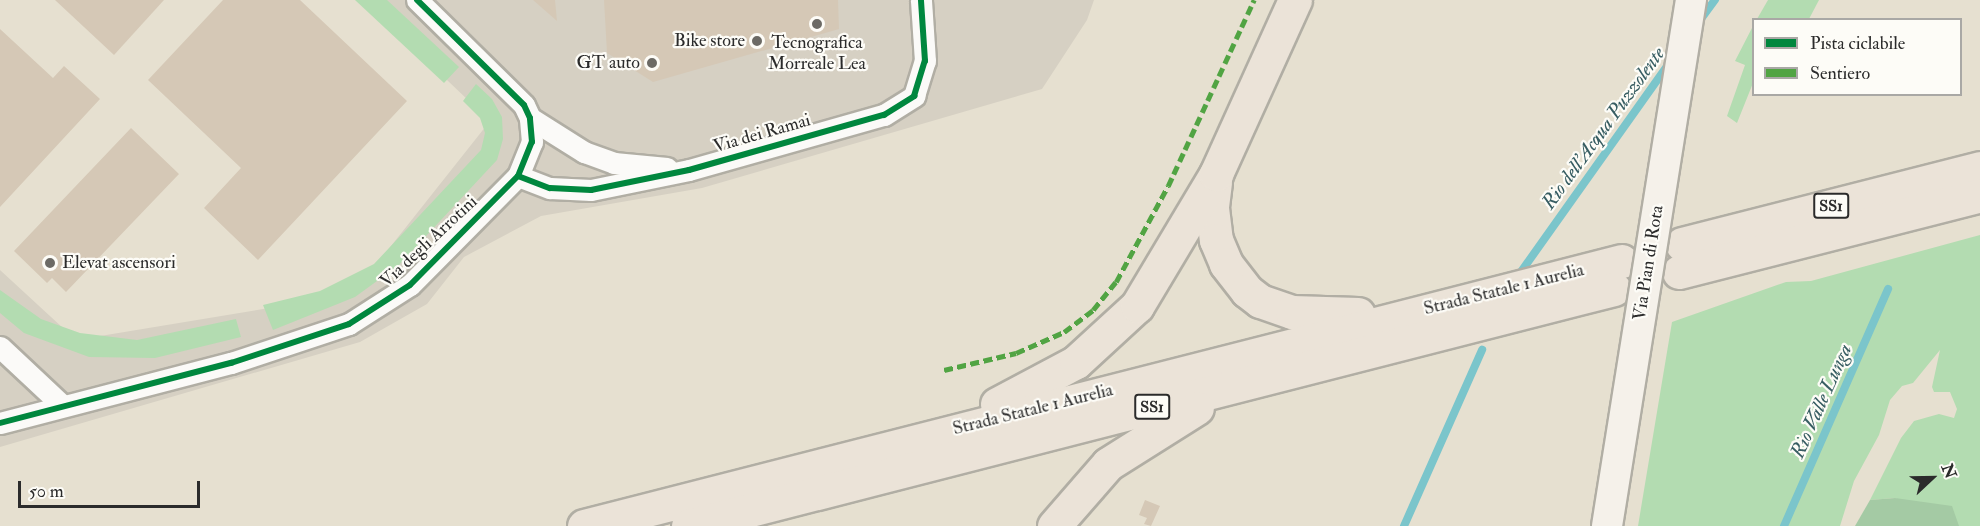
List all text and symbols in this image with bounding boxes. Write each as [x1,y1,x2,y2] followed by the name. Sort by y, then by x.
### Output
[810,17,824,31] marker: Tecnografica Morreale Lea
[1752,18,1962,96] legend
[674,30,745,52] place label: Bike store
[1810,32,1905,55] text: Pista ciclabile
[768,33,866,76] place label: Tecnografica Morreale Lea
[750,34,764,48] marker: Bike store
[1536,42,1670,214] water label: Rio dell'Acqua Puzzolente
[577,52,640,74] place label: GT auto
[645,56,659,70] marker: GT auto
[1810,62,1870,85] text: Sentiero
[711,110,813,158] street label: Via dei Ramai
[376,191,482,293] street label: Via degli Arrotini
[1813,193,1849,219] road number: SS1
[1629,204,1669,322] street label: Via Pian di Rota
[62,252,176,274] place label: Elevat ascensori
[43,256,57,270] marker: Elevat ascensori
[1422,260,1586,320] street label: Strada Statale 1 Aurelia
[1785,340,1857,462] water label: Rio Valle Lunga
[951,380,1115,440] street label: Strada Statale 1 Aurelia
[1134,394,1170,420] road number: SS1
[1902,448,1962,508] north arrow
[1937,461,1961,482] text: N
[21,469,202,507] scale bar
[29,480,64,503] text: 50 m

